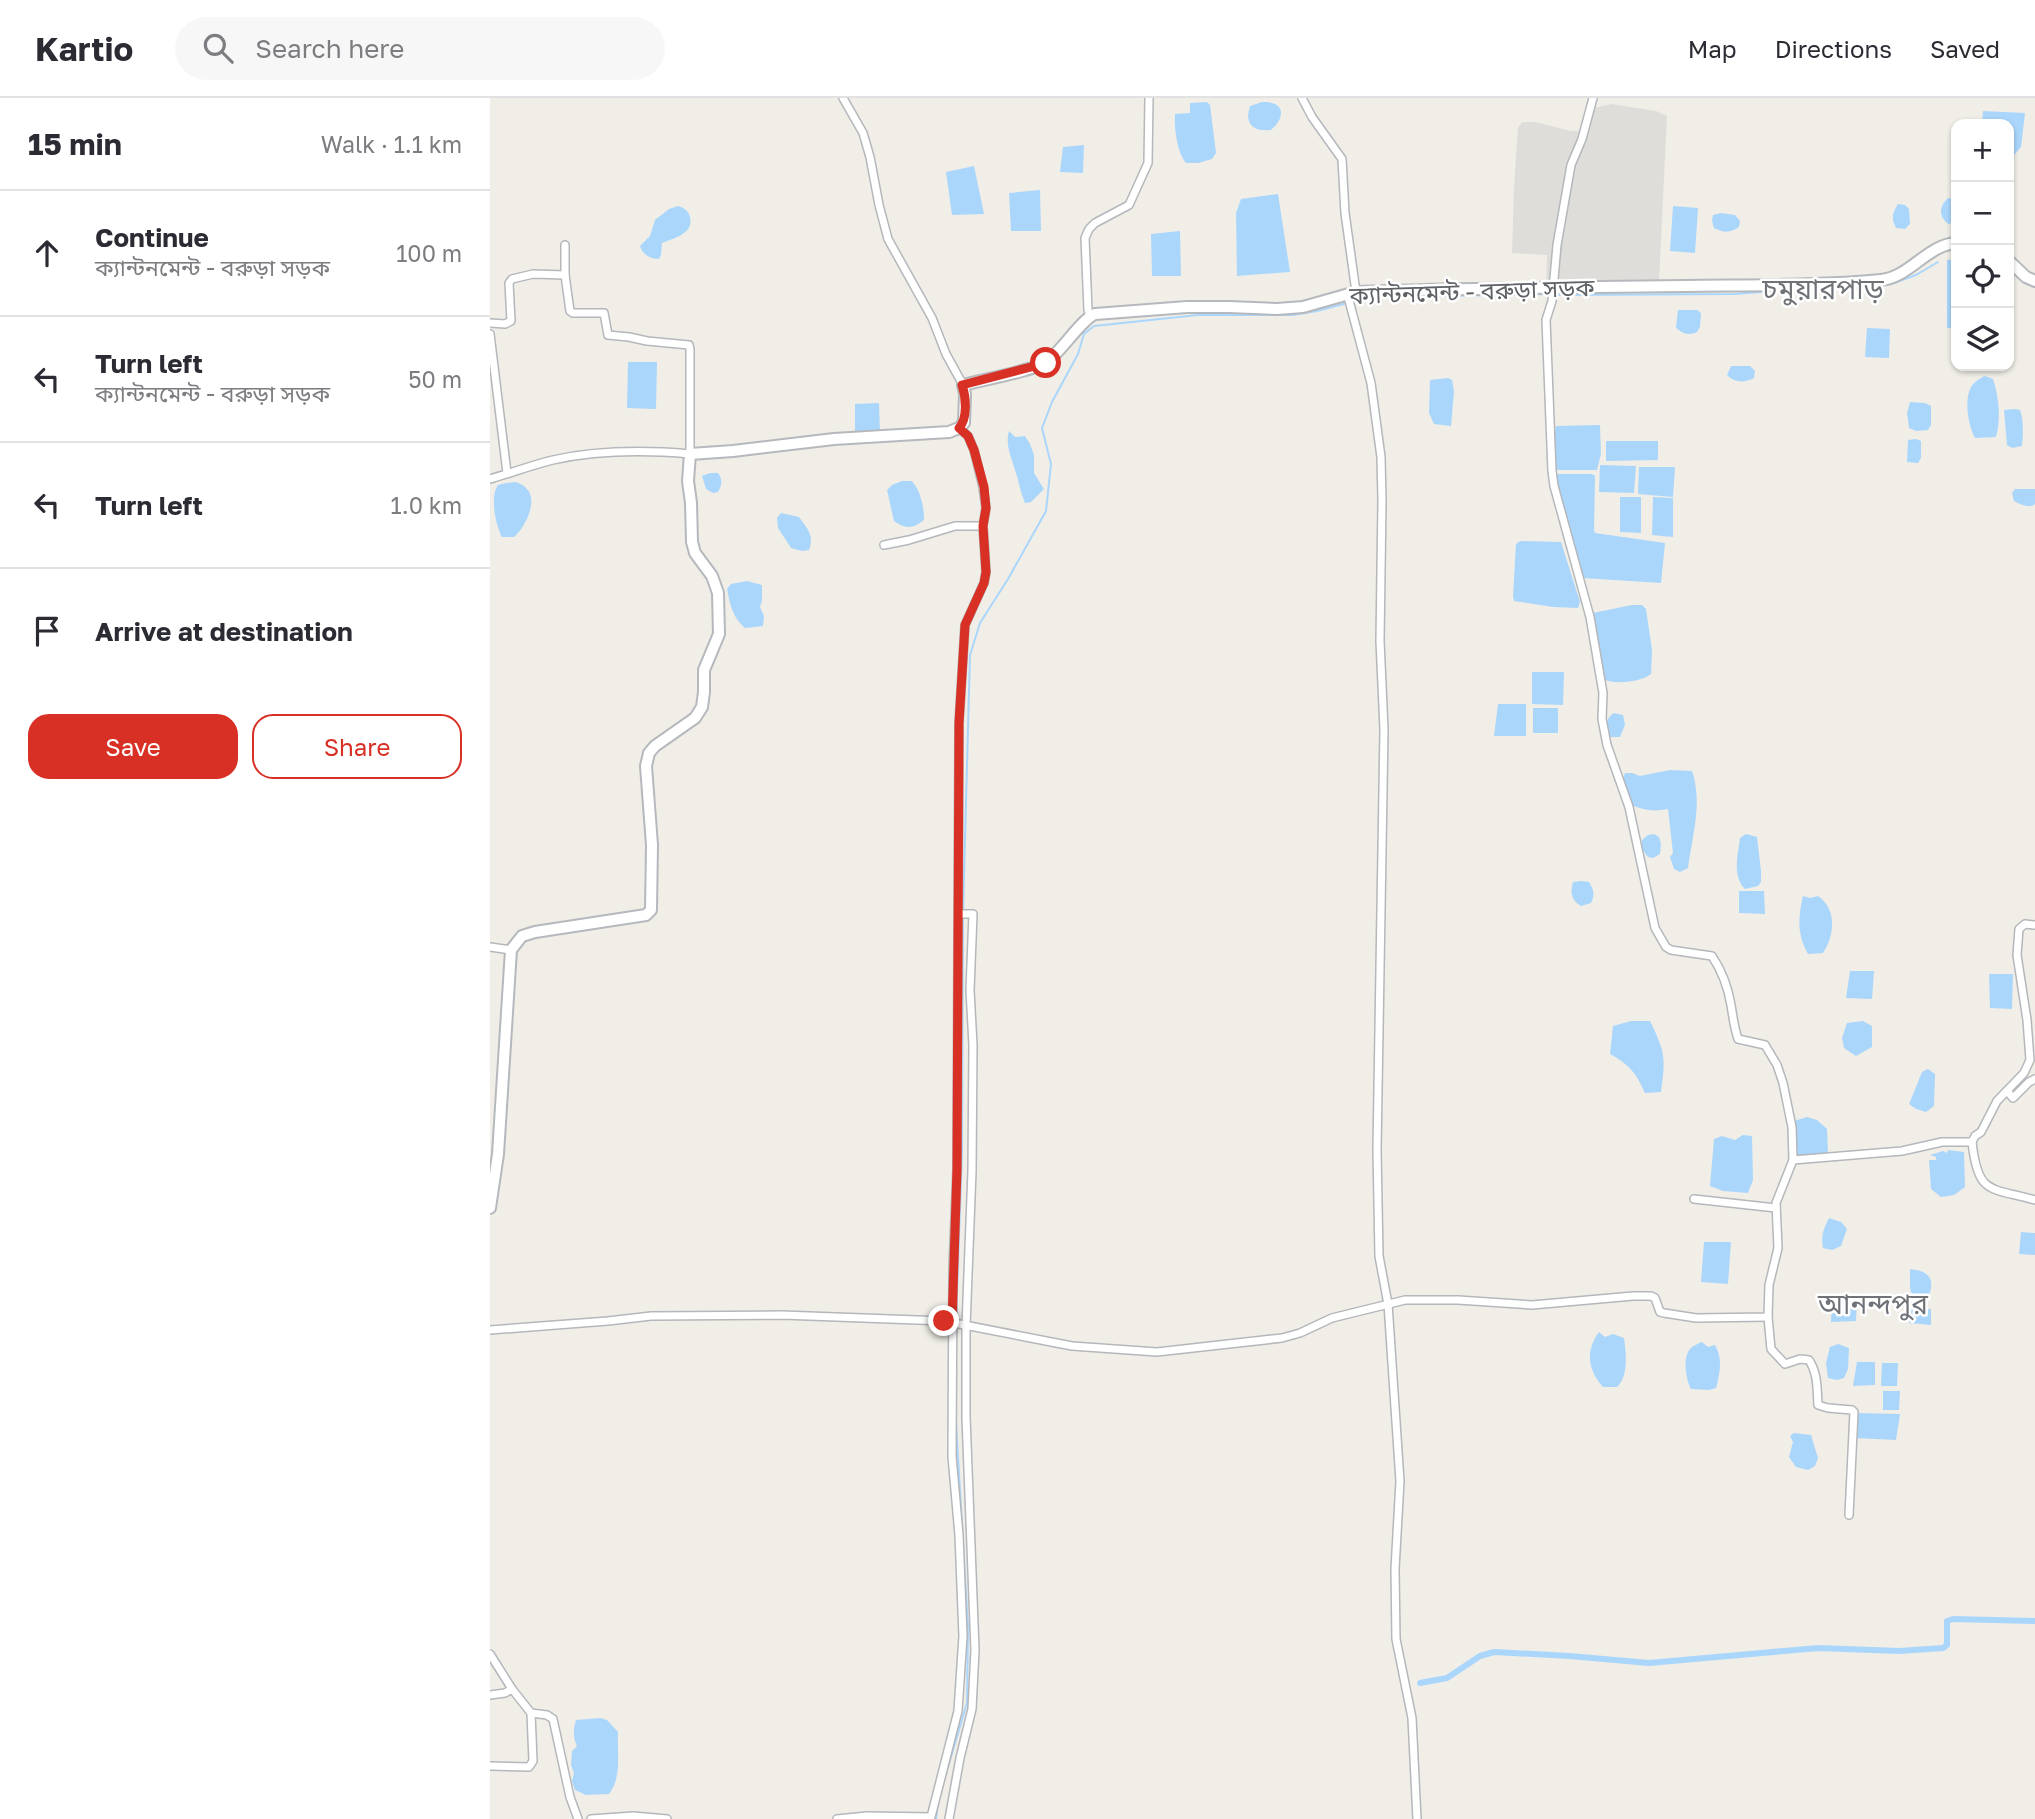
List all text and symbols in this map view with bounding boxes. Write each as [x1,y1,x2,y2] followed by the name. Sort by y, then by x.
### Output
[175,17,665,80] search box
[35,29,133,68] text: Kartio
[199,29,237,67] icon: search
[255,33,404,64] text: Search here
[1688,34,1737,63] text: Map
[1775,34,1892,63] text: Directions
[1930,34,2000,63] text: Saved
[1951,119,2014,371] map controls
[1951,119,2014,182] button: +
[28,126,122,162] text: 15 min
[321,130,462,158] text: Walk · 1.1 km
[1951,182,2014,245] button: −
[95,222,209,253] text: Continue
[28,234,66,272] icon: ahead
[396,239,462,267] text: 100 m
[1951,245,2014,308] button: locate
[95,253,330,281] text: ক্যান্টনমেন্ট - বরুড়া সড়ক
[1348,272,1596,309] street label: ক্যান্টনমেন্ট - বরুড়া সড়ক
[1761,272,1885,306] district label: চমুয়ারপাড়
[1951,308,2014,371] button: layers
[1030,347,1061,378] route start
[95,348,203,379] text: Turn left
[28,360,66,398] icon: left
[408,365,462,393] text: 50 m
[95,379,330,407] text: ক্যান্টনমেন্ট - বরুড়া সড়ক
[28,486,66,524] icon: left
[95,490,203,521] text: Turn left
[391,491,462,519] text: 1.0 km
[28,612,66,650] icon: arrive
[95,616,353,647] text: Arrive at destination
[28,714,238,779] button: Save
[252,714,462,779] button: Share
[1817,1287,1928,1321] district label: আনন্দপুর
[928,1305,959,1336] route end

